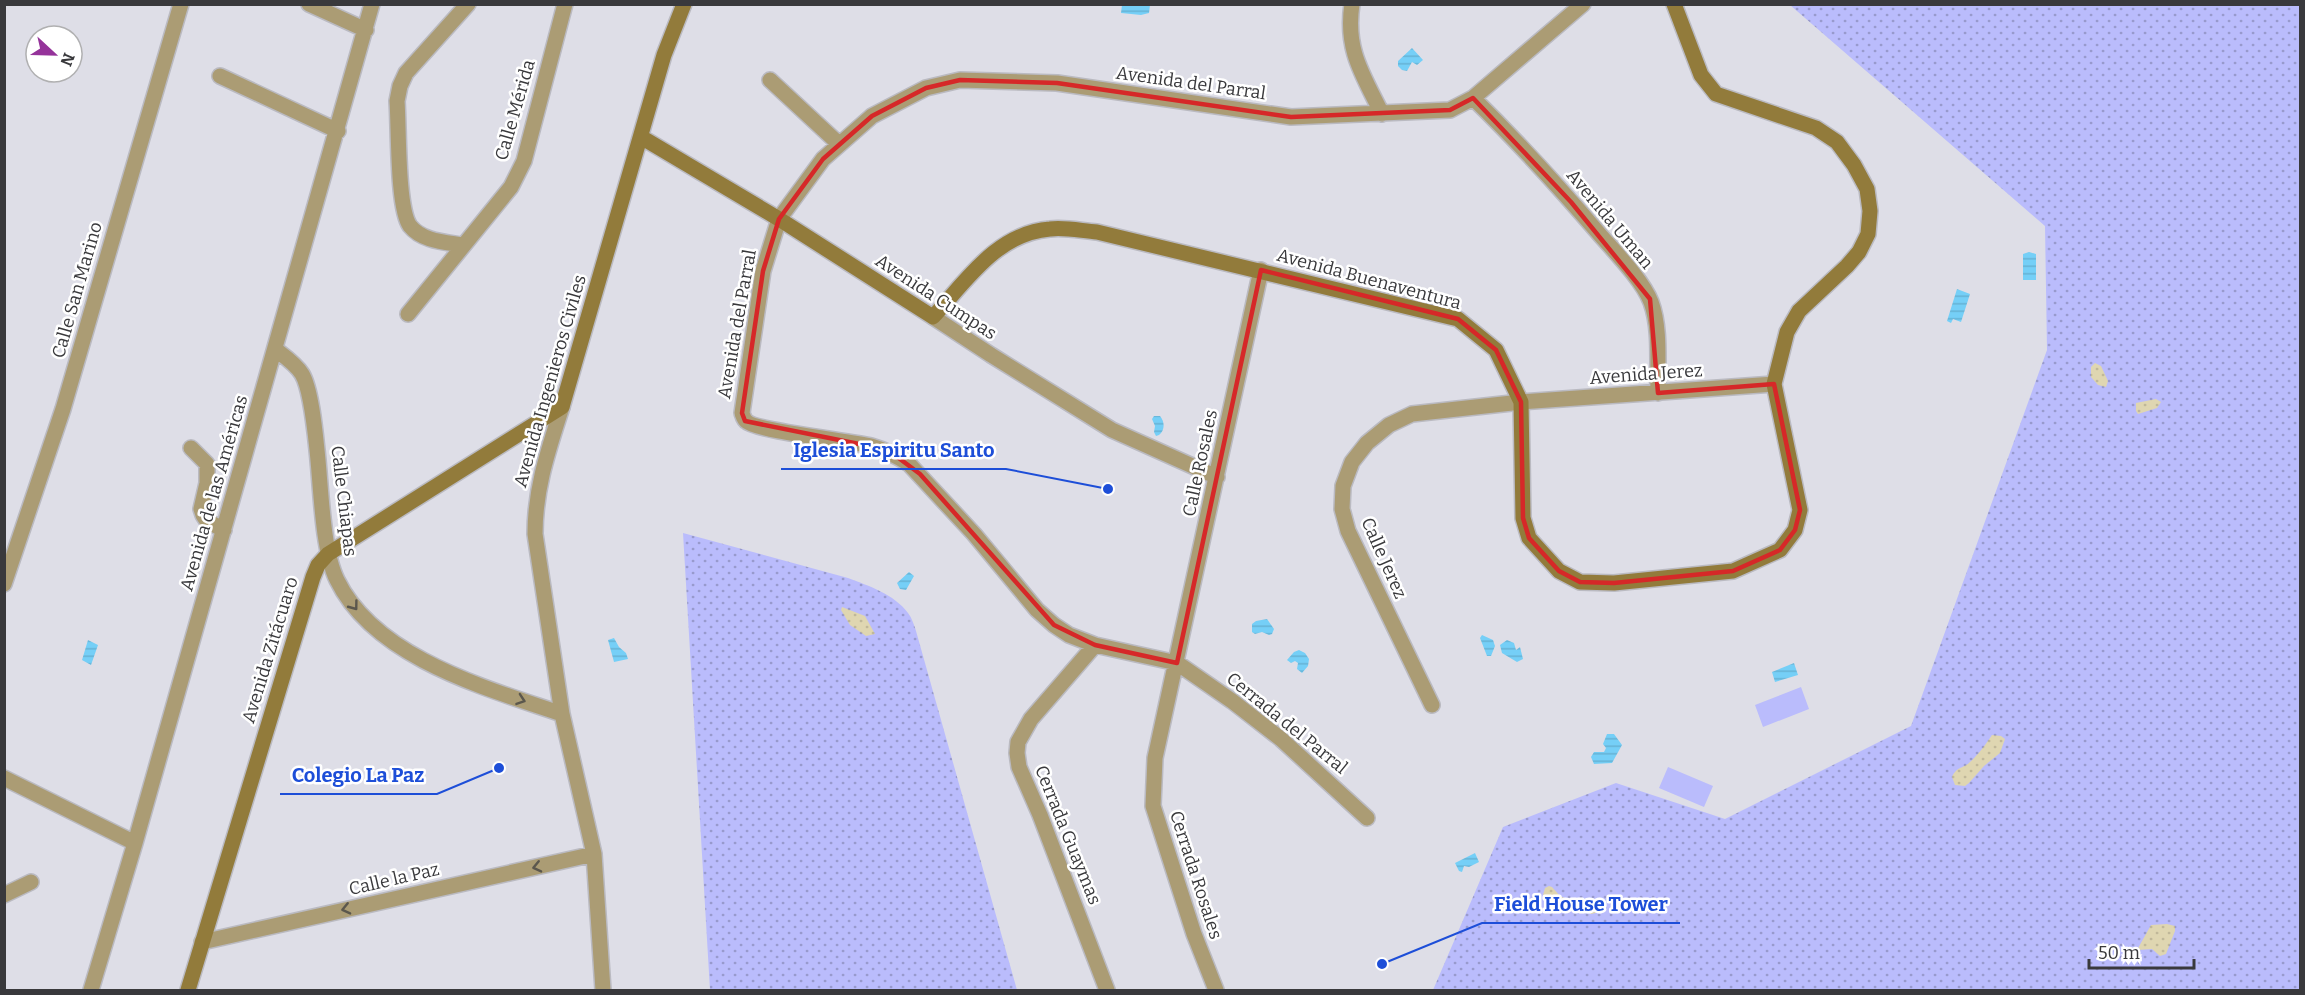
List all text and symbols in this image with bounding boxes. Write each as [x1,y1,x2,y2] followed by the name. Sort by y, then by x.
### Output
[24,24,84,84] north arrow
[56,50,79,69] text: N
[490,57,540,163] street label: Calle Mérida
[1115,62,1267,104] street label: Avenida del Parral
[1562,165,1658,274] street label: Avenida Uman
[47,219,107,361] street label: Calle San Marino
[1274,244,1464,314] street label: Avenida Buenaventura
[713,248,761,400] street label: Avenida del Parral
[871,250,1001,344] street label: Avenida Cumpas
[509,272,591,490] street label: Avenida Ingenieros Civiles
[1589,359,1703,389] street label: Avenida Jerez
[176,393,252,593] street label: Avenida de las Américas
[1178,408,1222,518] street label: Calle Rosales
[781,431,1006,469] callout: Iglesia Espiritu Santo
[793,438,995,462] text: Iglesia Espiritu Santo
[326,444,362,558] street label: Calle Chiapas
[1356,514,1412,602] street label: Calle Jerez
[237,574,303,726] street label: Avenida Zitácuaro
[347,599,358,610] one-way arrow
[1222,667,1352,779] street label: Cerrada del Parral
[515,692,526,705] one-way arrow
[280,756,437,794] callout: Colegio La Paz
[1030,762,1106,908] street label: Cerrada Guaymas
[292,763,424,787] text: Colegio La Paz
[1165,808,1227,942] street label: Cerrada Rosales
[347,858,441,900] street label: Calle la Paz
[532,859,542,872] one-way arrow
[1482,885,1680,923] callout: Field House Tower
[1494,892,1669,916] text: Field House Tower
[342,902,352,915] one-way arrow
[2089,932,2194,970] scale bar
[2098,942,2140,964] text: 50 m

